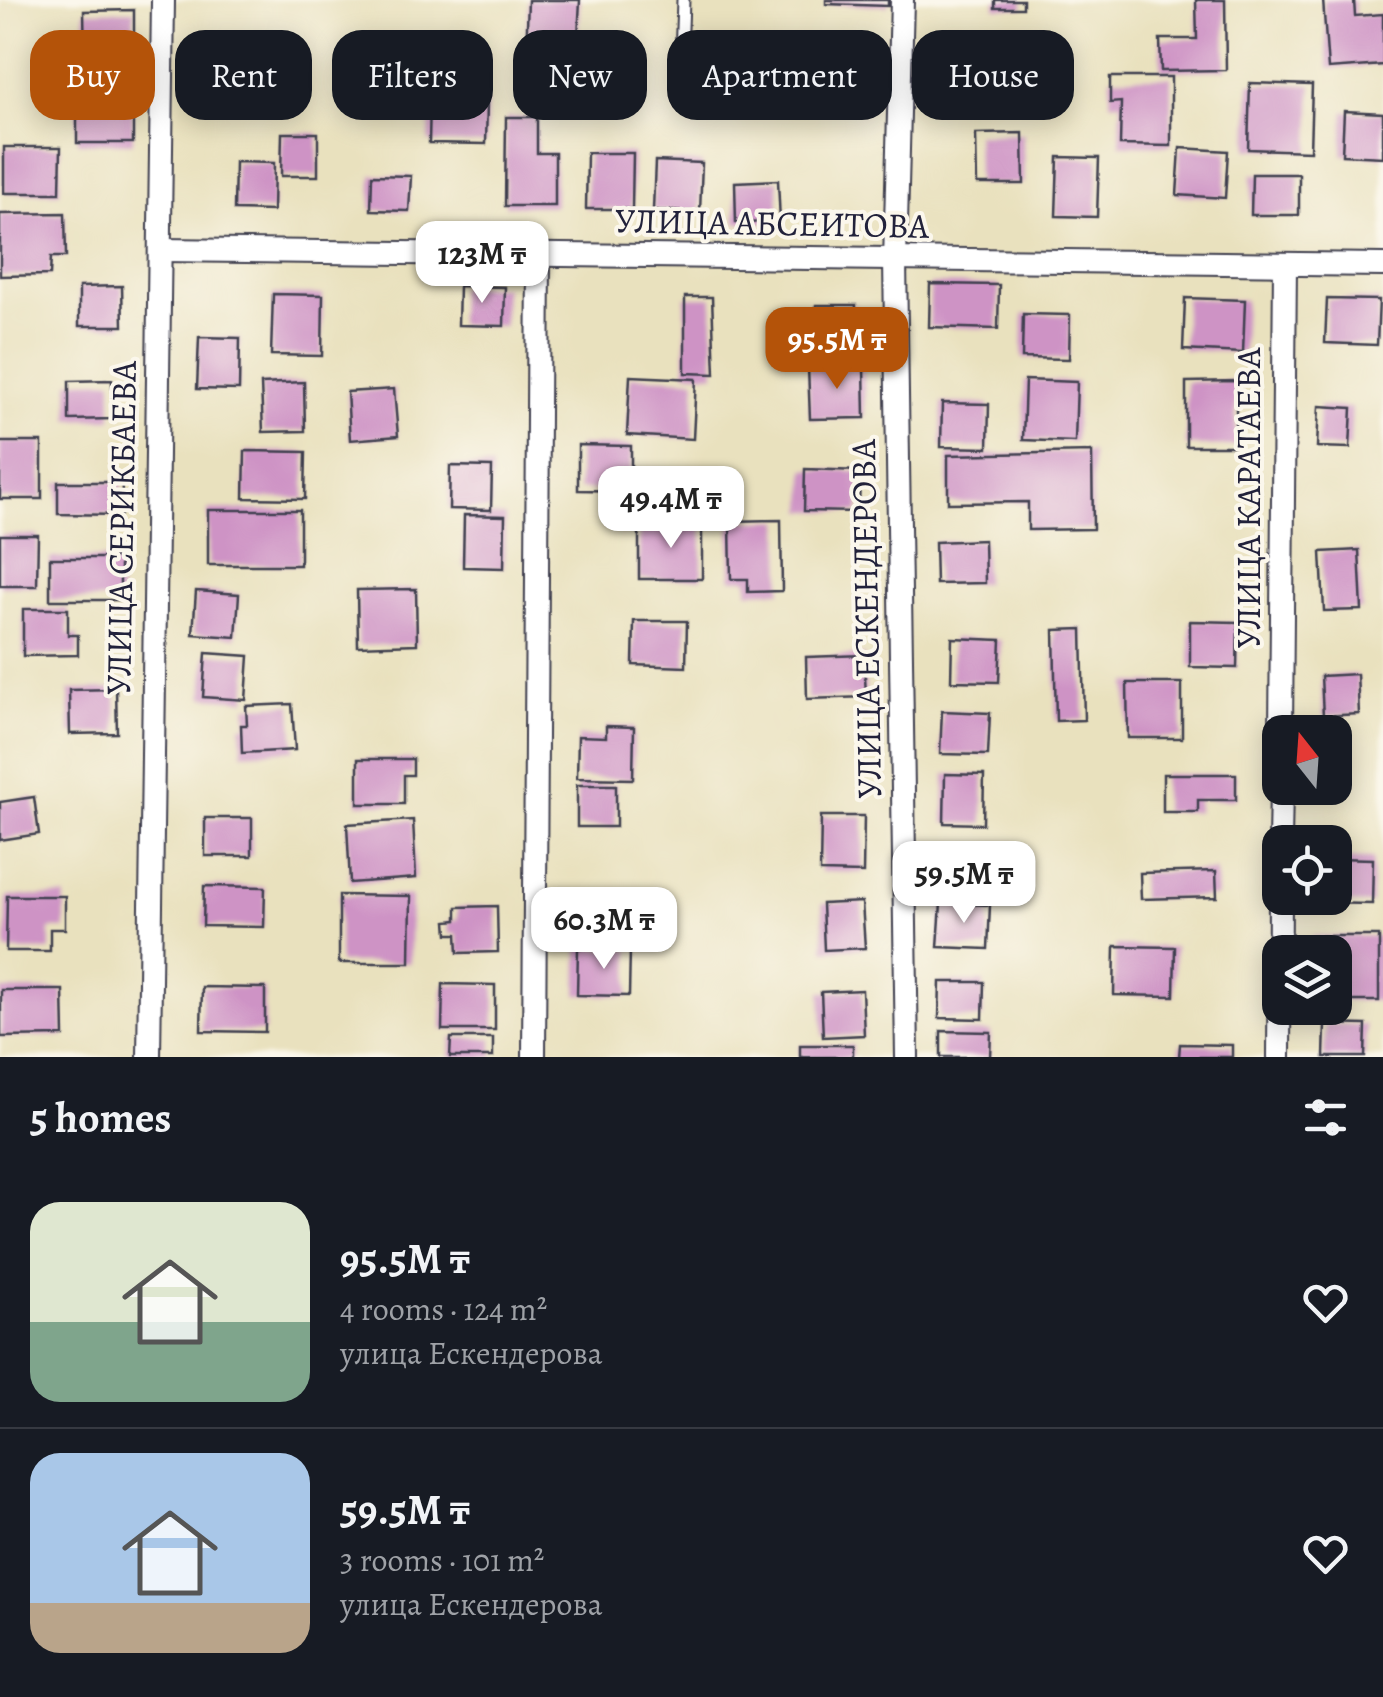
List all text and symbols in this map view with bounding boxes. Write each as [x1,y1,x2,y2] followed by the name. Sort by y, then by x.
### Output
[30,30,155,120] chip: Buy
[175,30,312,120] chip: Rent
[332,30,493,120] chip: Filters
[513,30,647,120] chip: New
[667,30,892,120] chip: Apartment
[912,30,1074,120] chip: House
[615,196,930,250] street label: УЛИЦА АБСЕИТОВА
[401,221,563,306] pin: 123M ₸
[438,231,526,275] text: 123M ₸
[745,307,929,392] pin: 95.5M ₸
[787,317,887,361] text: 95.5M ₸
[1224,347,1272,649] street label: УЛИЦА КАРАТАЕВА
[94,360,148,695] street label: УЛИЦА СЕРИКБАЕВА
[839,438,893,799] street label: УЛИЦА ЕСКЕНДЕРОВА
[579,466,763,551] pin: 49.4M ₸
[620,476,722,520] text: 49.4M ₸
[1262,715,1352,805] north arrow
[1262,715,1352,1025] map controls
[1262,825,1352,915] button: locate
[872,841,1056,926] pin: 59.5M ₸
[914,851,1014,895] text: 59.5M ₸
[512,887,696,972] pin: 60.3M ₸
[553,897,655,941] text: 60.3M ₸
[1262,935,1352,1025] button: layers
[30,1089,171,1146] text: 5 homes
[1298,1090,1353,1145] icon: filters
[340,1230,470,1287] text: 95.5M ₸
[110,1242,230,1362] icon: home
[1298,1275,1353,1330] icon: heart
[340,1287,547,1331] text: 4 rooms · 124 m²
[340,1331,602,1375] text: улица Ескендерова
[340,1481,470,1538] text: 59.5M ₸
[110,1493,230,1613] icon: home
[1298,1526,1353,1581] icon: heart
[340,1538,544,1582] text: 3 rooms · 101 m²
[340,1582,602,1626] text: улица Ескендерова

